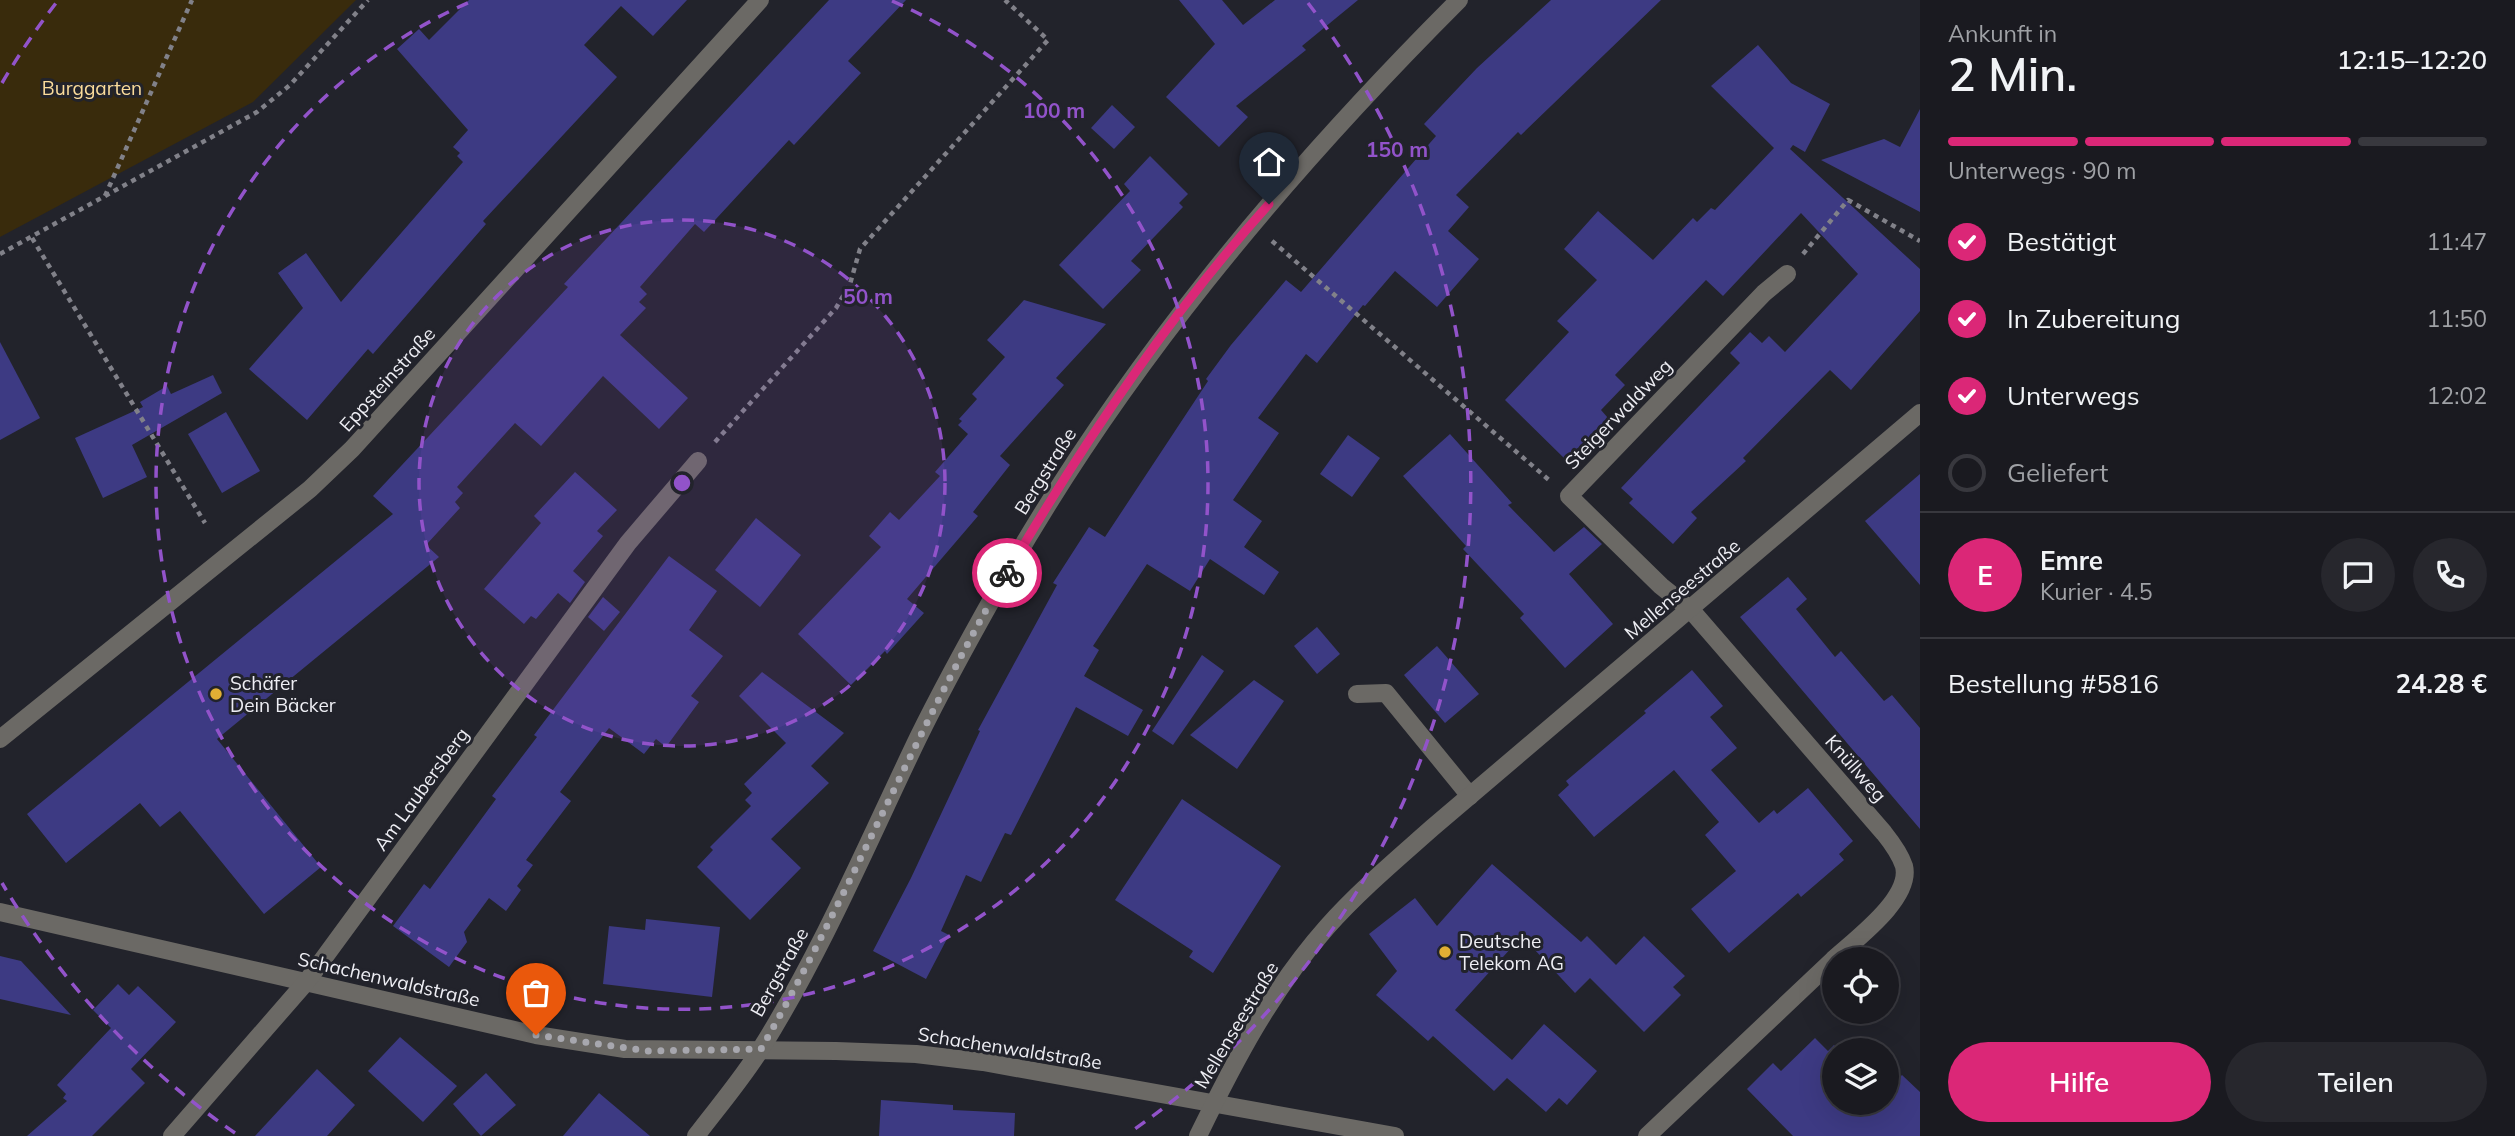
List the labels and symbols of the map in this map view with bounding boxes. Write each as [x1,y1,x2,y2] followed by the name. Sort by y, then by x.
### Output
[42,76,142,100] park label: Burggarten
[1023,97,1085,123] text: 100 m
[1239,132,1299,204] pin
[1366,136,1428,162] text: 150 m
[843,283,893,309] text: 50 m
[334,322,440,436] street label: Eppsteinstraße
[1559,354,1677,474] street label: Steigerwaldweg
[1009,423,1081,519] street label: Bergstraße
[670,471,694,495] centre of rings
[1619,534,1745,644] street label: Mellenseestraße
[972,538,1042,608] courier
[230,671,336,717] place label: Schäfer Dein Bäcker
[208,686,224,702] marker: Schäfer Dein Bäcker
[368,723,474,855] street label: Am Laubersberg
[1820,729,1892,807] street label: Knüllweg
[745,923,813,1021] street label: Bergstraße
[1459,929,1564,975] place label: Deutsche Telekom AG
[1437,944,1453,960] marker: Deutsche Telekom AG
[296,946,482,1012] street label: Schachenwaldstraße
[1189,957,1283,1093] street label: Mellenseestraße
[506,963,566,1035] pin
[916,1022,1104,1074] street label: Schachenwaldstraße

